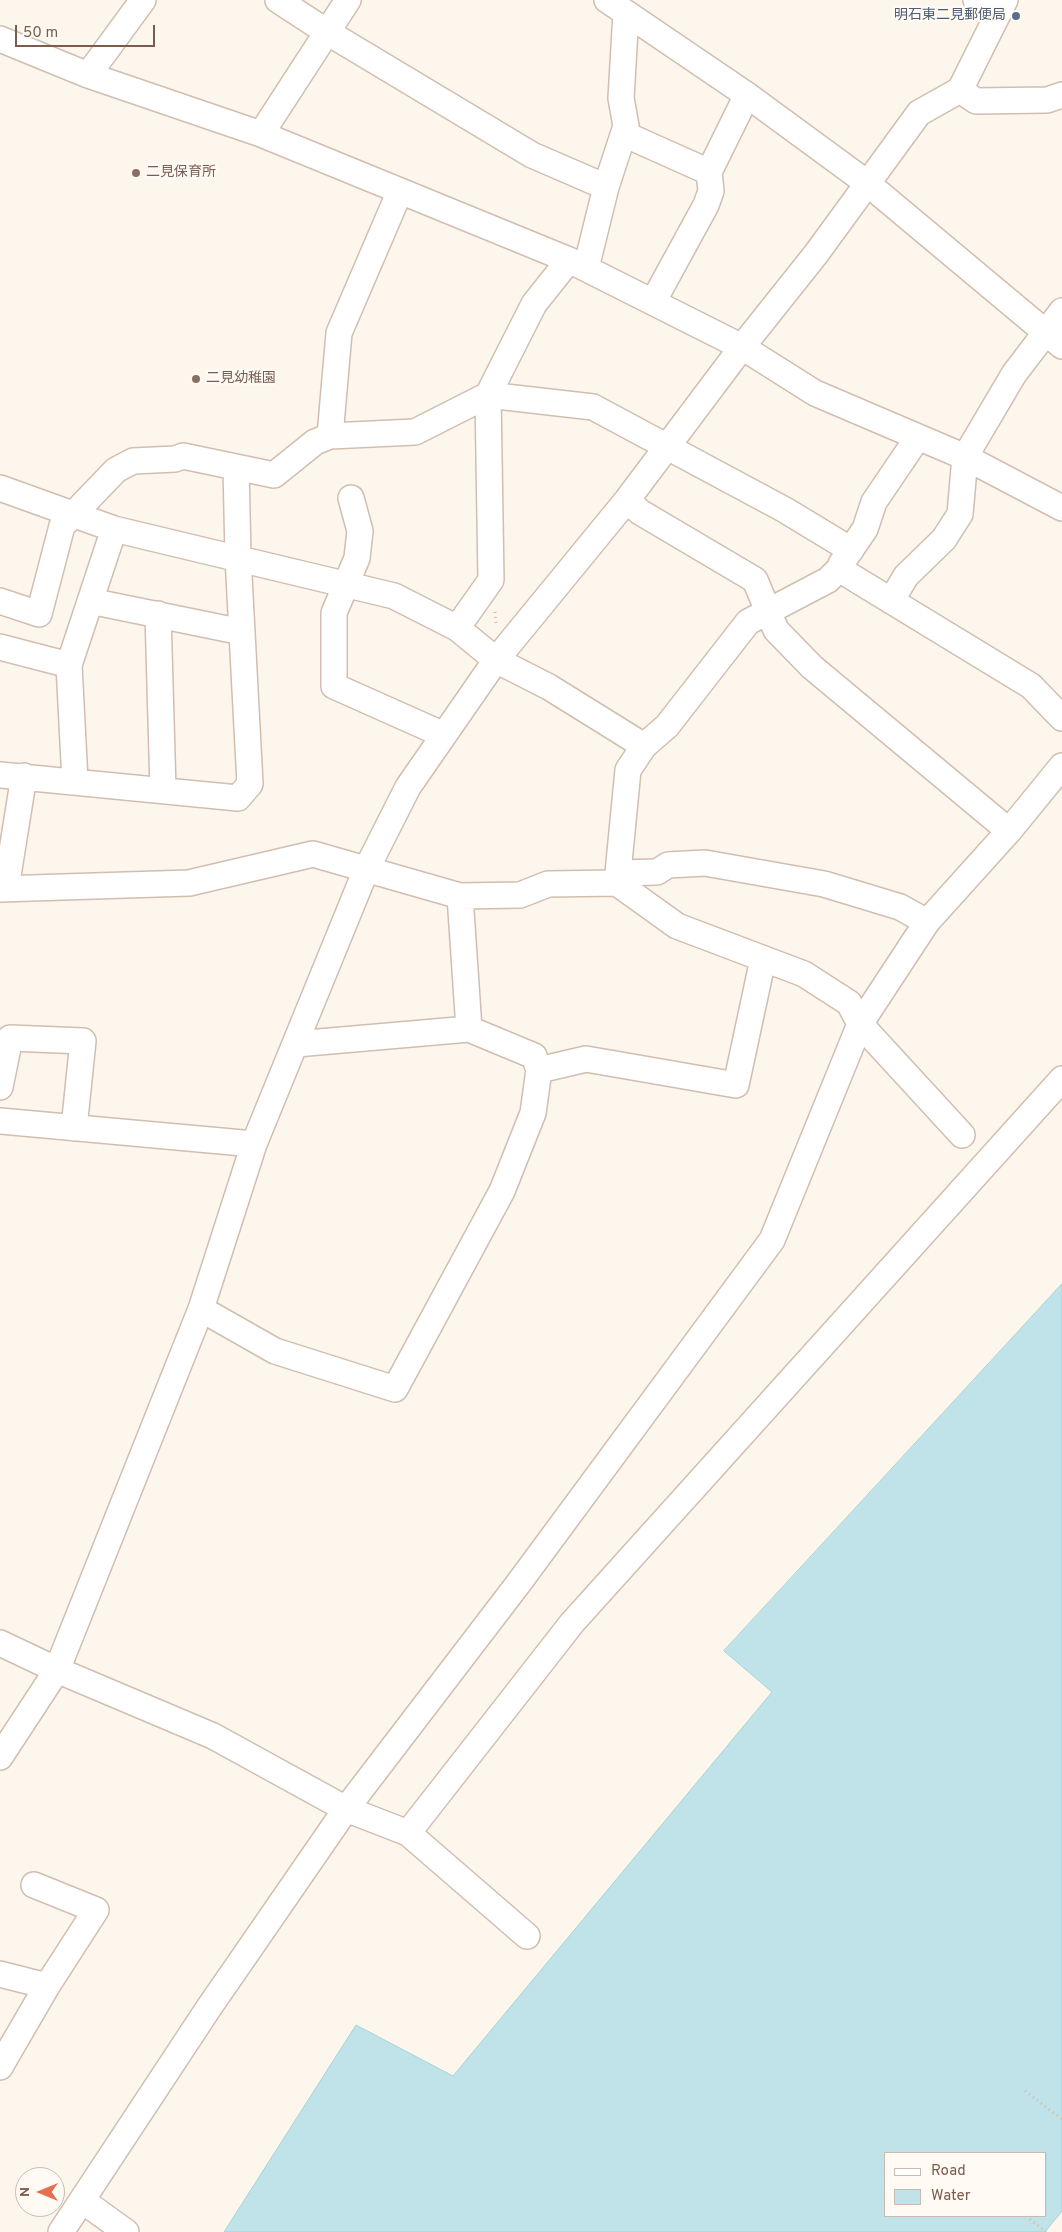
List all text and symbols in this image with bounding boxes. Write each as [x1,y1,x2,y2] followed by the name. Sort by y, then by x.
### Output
[894,8,1006,24] place label: 明石東二見郵便局
[1010,10,1022,22] marker: 明石東二見郵便局
[18,15,158,47] scale bar
[23,24,58,43] text: 50 m
[146,165,216,181] place label: 二見保育所
[130,167,142,179] marker: 二見保育所
[206,371,276,387] place label: 二見幼稚園
[190,373,202,385] marker: 二見幼稚園
[884,2152,1047,2217] legend
[931,2162,966,2181] text: Road
[15,2167,65,2217] north arrow
[17,2187,34,2197] text: N
[931,2187,970,2206] text: Water

